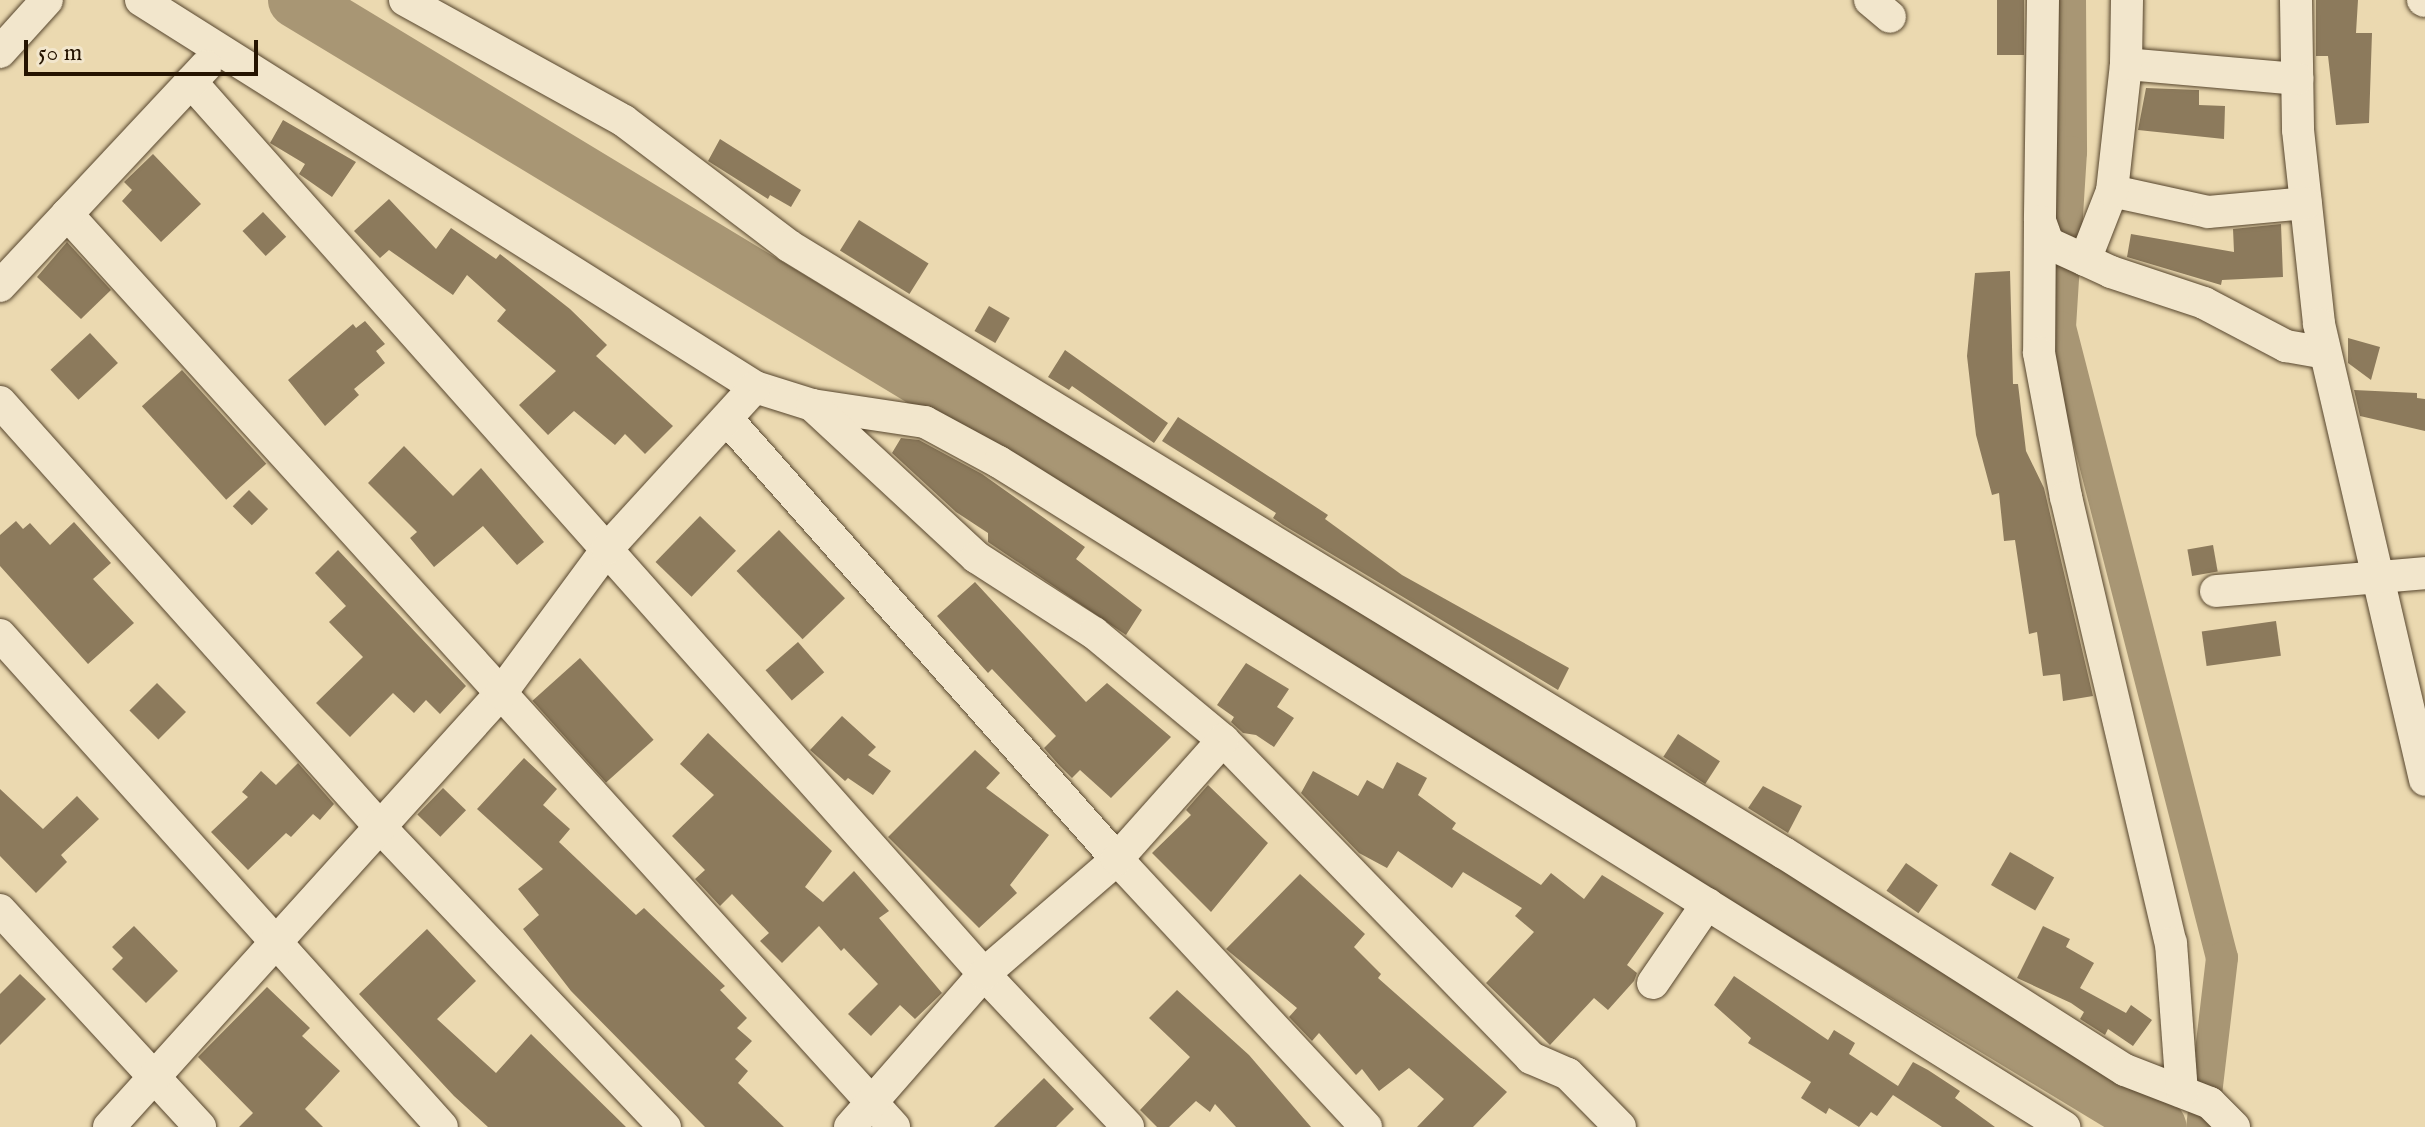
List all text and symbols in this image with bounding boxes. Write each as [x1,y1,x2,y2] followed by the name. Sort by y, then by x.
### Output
[28,24,262,74] scale bar
[38,38,82,69] text: 50 m

